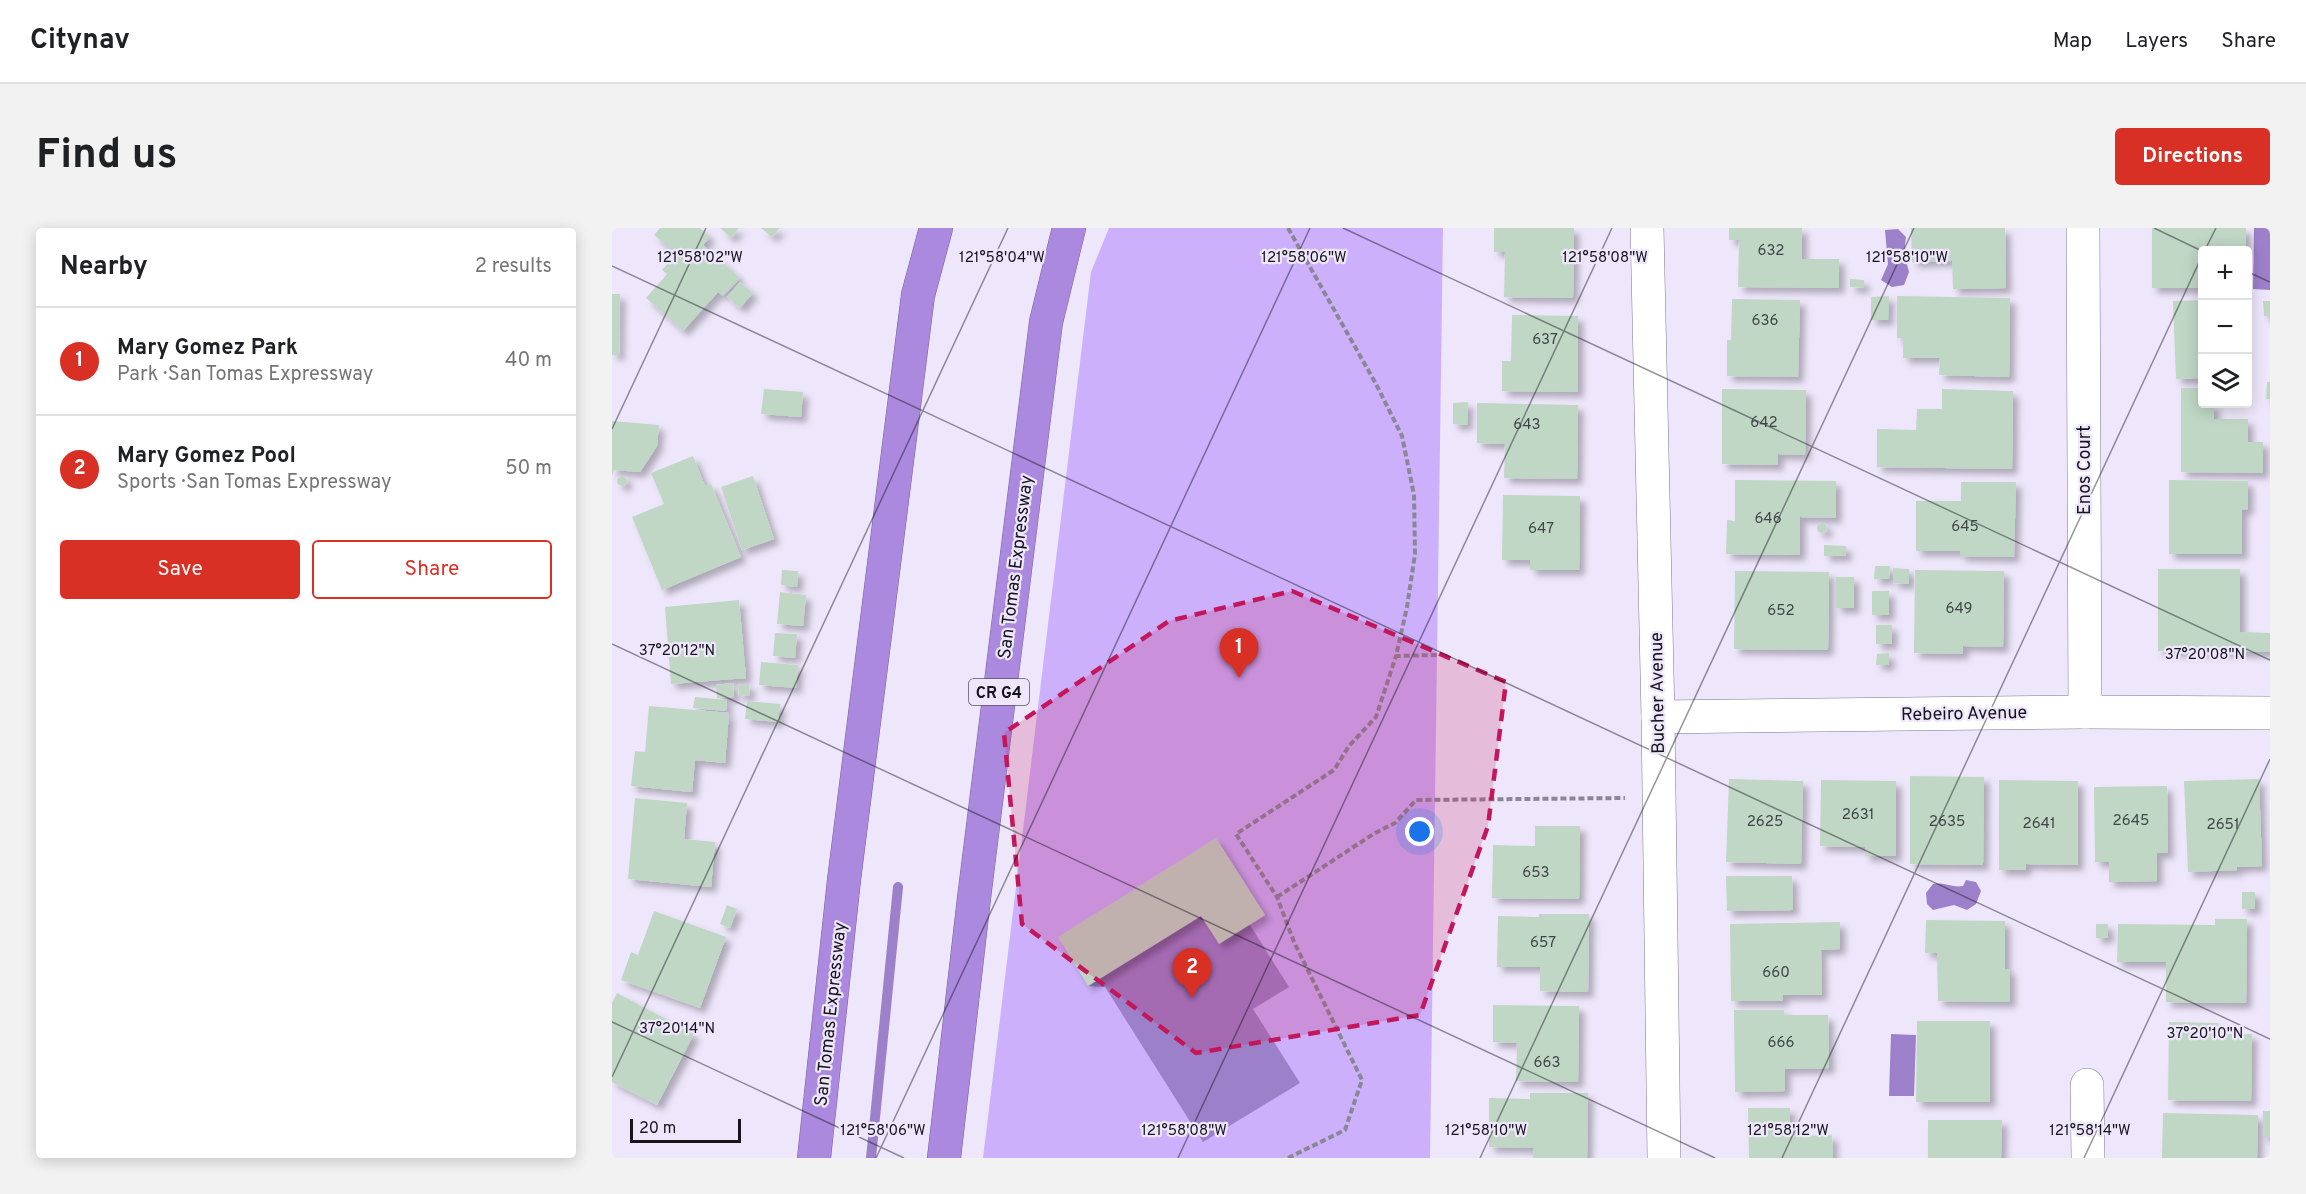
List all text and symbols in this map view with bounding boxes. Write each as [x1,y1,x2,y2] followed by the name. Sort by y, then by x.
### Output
[30,23,130,59] text: Citynav
[2053,28,2092,55] text: Map
[2125,28,2188,55] text: Layers
[2221,28,2276,55] text: Share
[2115,128,2270,185] button: Directions
[36,130,177,183] text: Find us
[1758,242,1784,261] house number: 632
[2198,246,2252,408] map controls
[2198,246,2252,300] button: +
[657,249,743,268] text: 121°58'02"W
[959,249,1045,268] text: 121°58'04"W
[1261,249,1347,268] text: 121°58'06"W
[1562,249,1648,268] text: 121°58'08"W
[1866,249,1948,268] text: 121°58'10"W
[60,251,148,284] text: Nearby
[475,254,552,280] text: 2 results
[2198,300,2252,354] button: −
[1752,312,1779,331] house number: 636
[1532,331,1558,350] house number: 637
[117,335,298,362] text: Mary Gomez Park
[76,348,84,374] text: 1
[505,348,552,374] text: 40 m
[2198,354,2252,408] button: layers
[117,362,373,388] text: Park · San Tomas Expressway
[1750,414,1778,433] house number: 642
[1513,416,1541,435] house number: 643
[2074,425,2097,515] street label: Enos Court
[117,443,296,470] text: Mary Gomez Pool
[73,456,86,482] text: 2
[505,456,552,482] text: 50 m
[117,470,392,496] text: Sports · San Tomas Expressway
[994,474,1039,660] street label: San Tomas Expressway
[1754,510,1782,529] house number: 646
[1951,518,1979,537] house number: 645
[1528,520,1554,539] house number: 647
[60,540,300,599] button: Save
[312,540,552,599] button: Share
[1946,600,1973,619] house number: 649
[1767,602,1795,621] house number: 652
[1220,628,1258,678] pin: 1
[1646,632,1671,754] street label: Bucher Avenue
[639,642,715,661] text: 37°20'12"N
[2165,646,2245,665] text: 37°20'08"N
[969,679,1029,705] road number: CR G4
[1901,702,2027,727] street label: Rebeiro Avenue
[1842,806,1874,825] house number: 2631
[2113,812,2149,831] house number: 2645
[1747,813,1783,832] house number: 2625
[1929,813,1965,832] house number: 2635
[2022,815,2056,834] house number: 2641
[2206,816,2240,835] house number: 2651
[1405,817,1434,846] your location
[1522,864,1550,883] house number: 653
[810,921,853,1107] street label: San Tomas Expressway
[1530,934,1556,953] house number: 657
[1172,948,1212,998] pin: 2
[1762,964,1790,983] house number: 660
[639,1020,715,1039] text: 37°20'14"N
[2167,1025,2243,1044] text: 37°20'10"N
[1768,1034,1794,1053] house number: 666
[1534,1054,1560,1073] house number: 663
[630,1116,741,1144] scale bar
[639,1119,676,1139] text: 20 m
[840,1122,926,1141] text: 121°58'06"W
[1141,1122,1227,1141] text: 121°58'08"W
[1445,1122,1527,1141] text: 121°58'10"W
[1747,1122,1829,1141] text: 121°58'12"W
[2049,1122,2131,1141] text: 121°58'14"W

